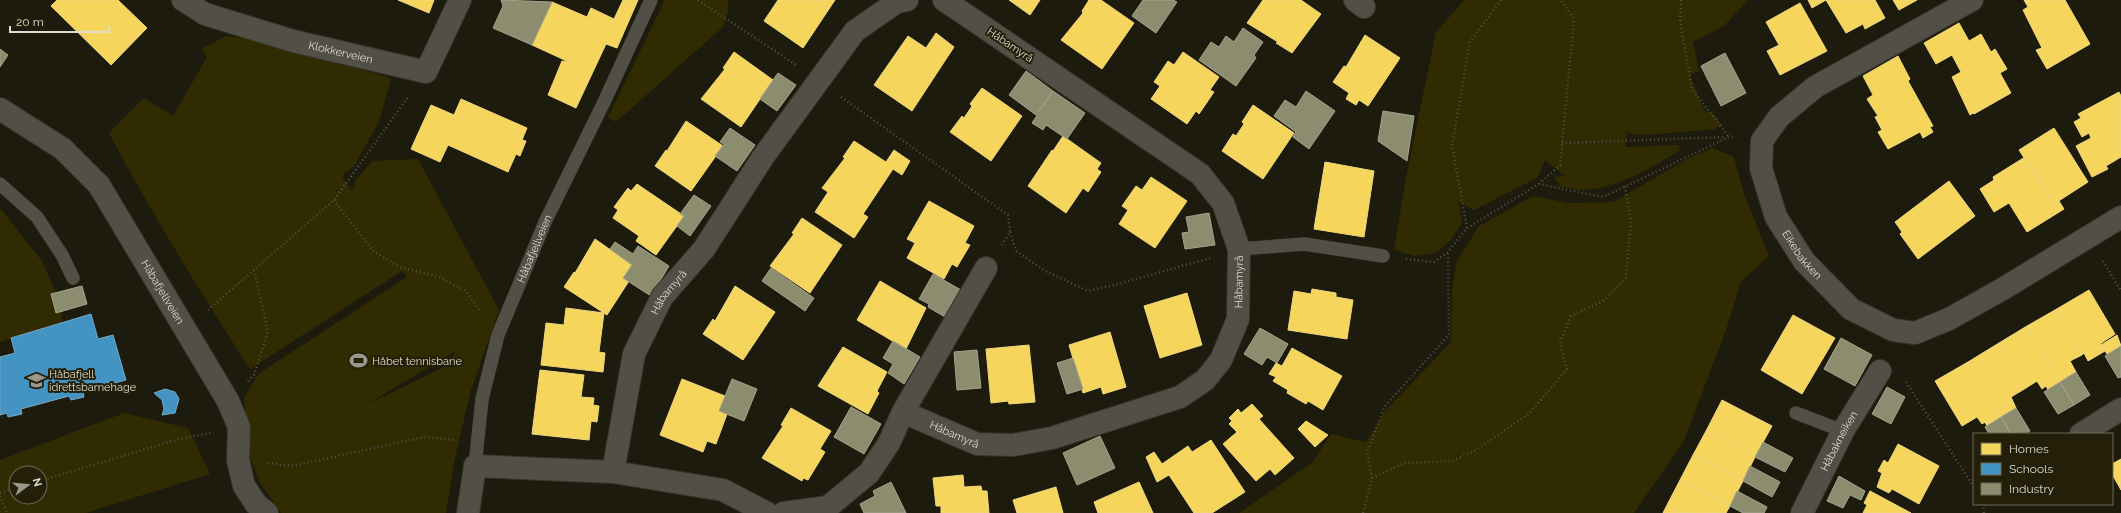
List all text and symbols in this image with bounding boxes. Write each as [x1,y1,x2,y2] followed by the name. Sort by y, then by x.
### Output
[10,8,109,34] scale bar
[16,15,44,29] text: 20 m
[985,25,1035,65] street label: Håbamyrå
[307,38,374,66] street label: Klokkerveien
[514,212,554,285] street label: Håbafjellveien
[1780,228,1825,282] street label: Eikebakken
[1232,255,1245,308] street label: Håbamyrå
[139,257,187,326] street label: Håbafjellveien
[648,267,689,317] street label: Håbamyrå
[349,351,369,371] sports icon: Håbet tennisbane
[372,355,463,368] place label: Håbet tennisbane
[49,368,137,394] place label: Håbafjell idrettsbarnehage
[26,370,46,390] school or university icon: Håbafjell idrettsbarnehage
[1818,408,1860,473] street label: Håbakneiken
[928,418,981,451] street label: Håbamyrå
[1973,433,2113,505] legend
[2009,442,2049,456] text: Homes
[2009,462,2053,476] text: Schools
[8,465,48,505] north arrow
[30,477,45,488] text: N
[2009,482,2055,496] text: Industry

